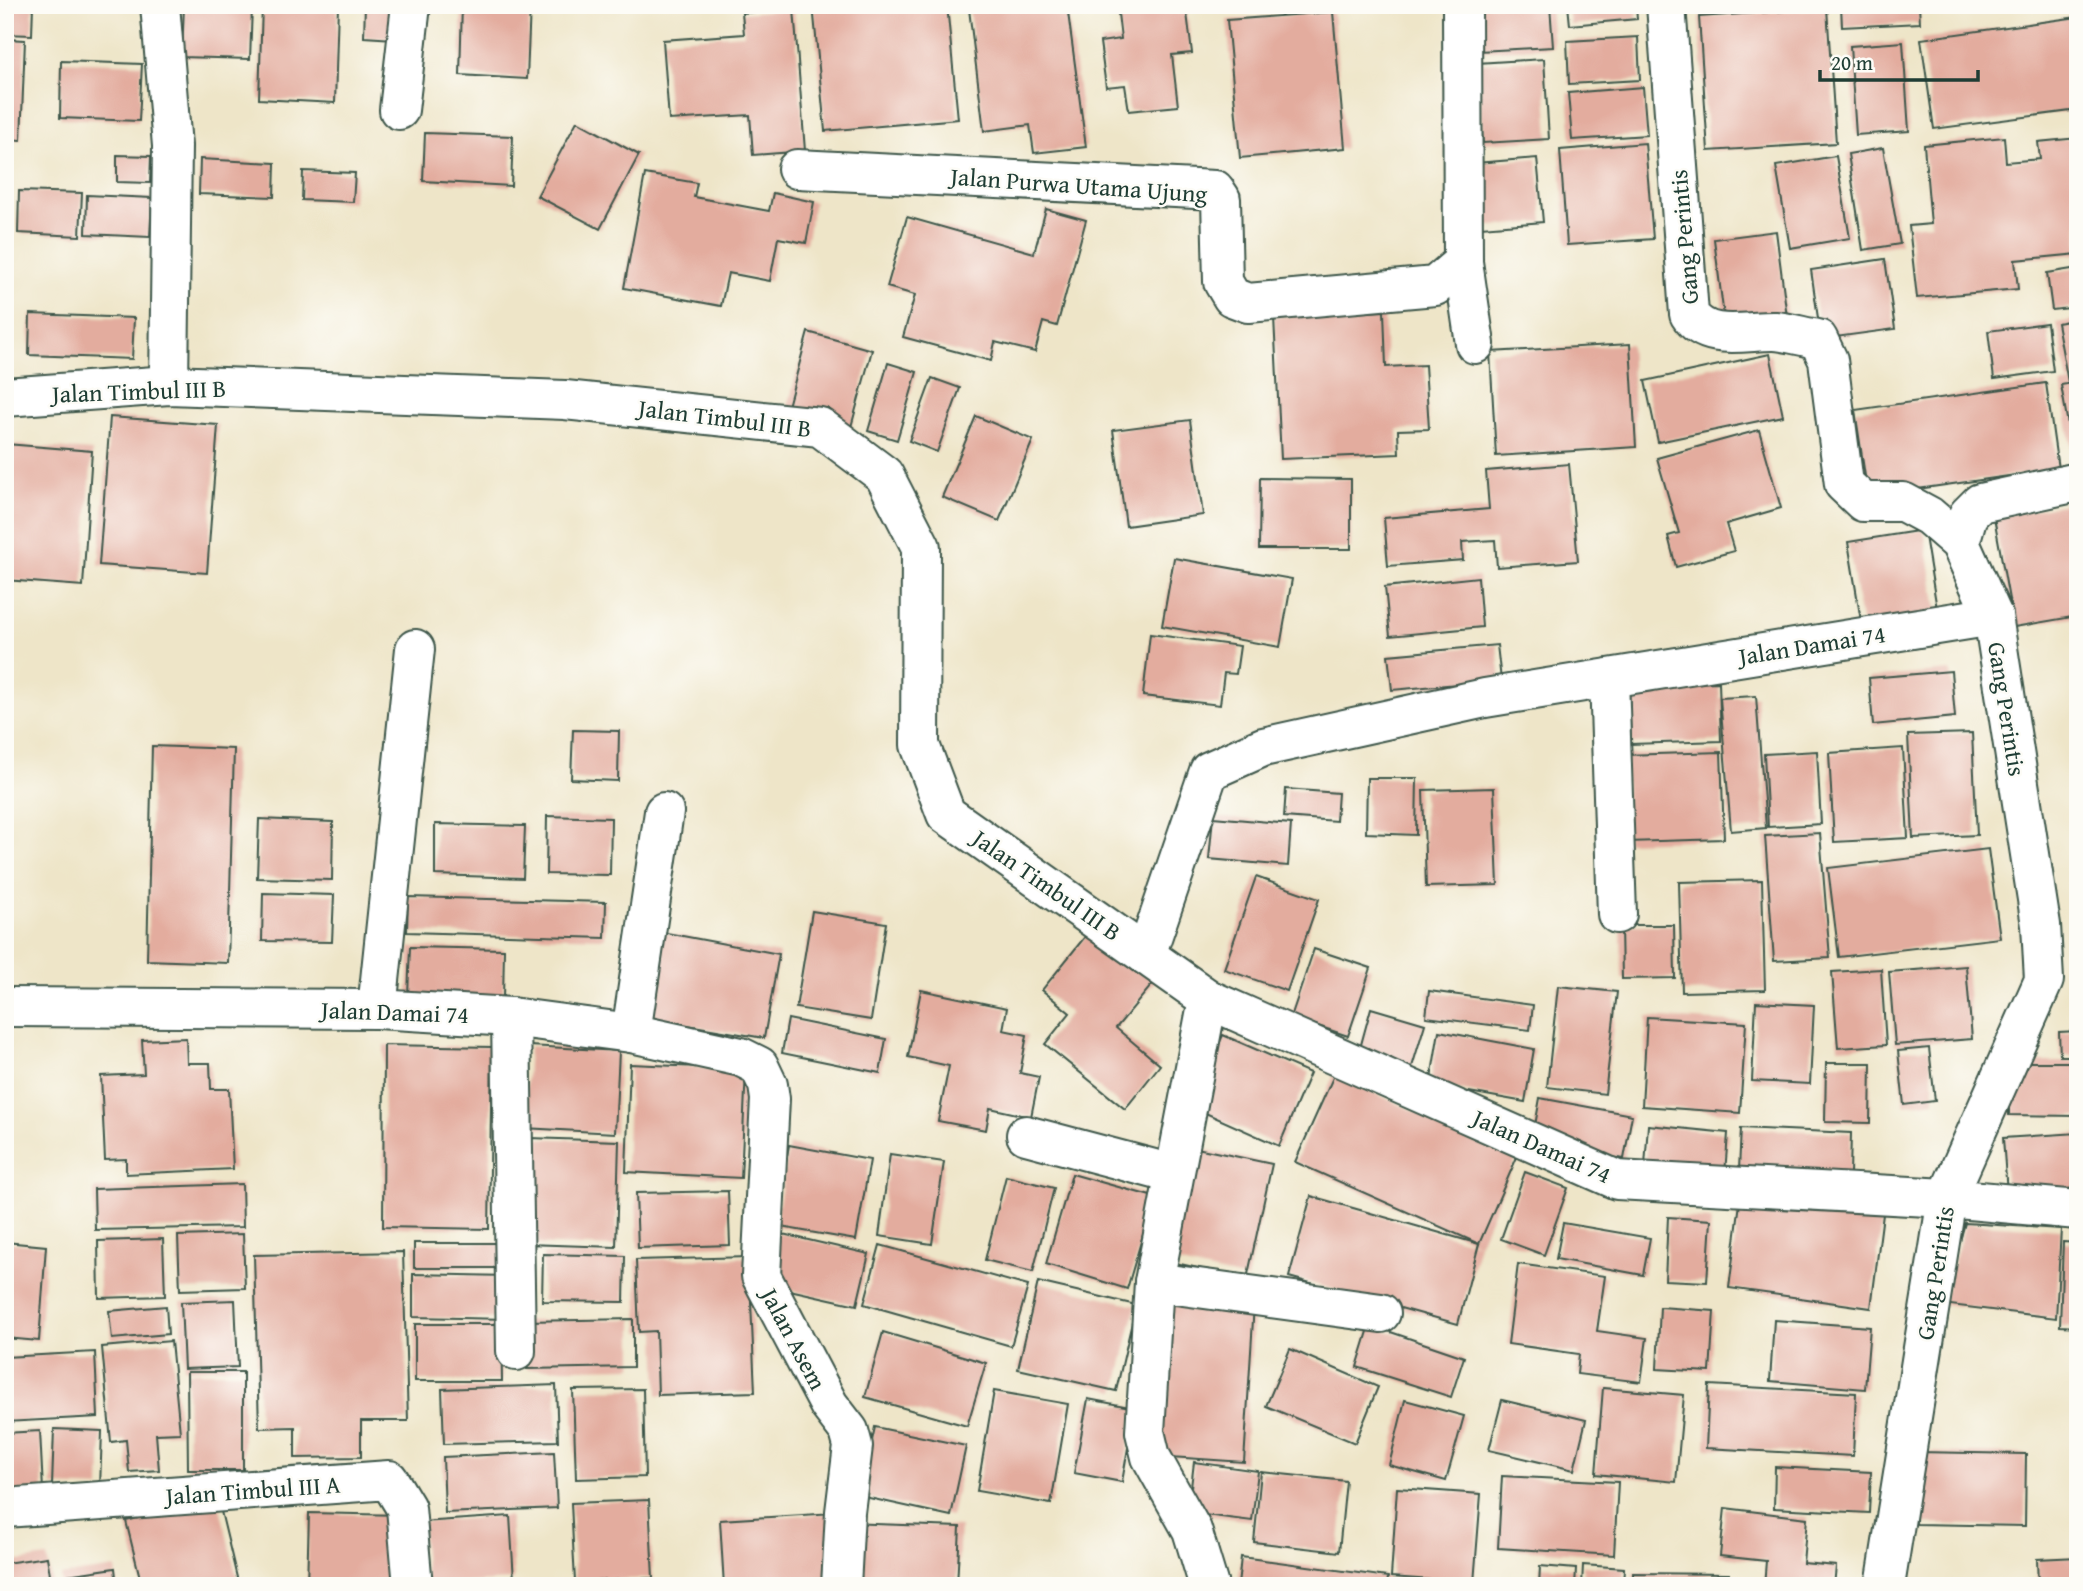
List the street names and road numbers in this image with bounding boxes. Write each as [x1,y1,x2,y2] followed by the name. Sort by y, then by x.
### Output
[946,158,1209,211] street label: Jalan Purwa Utama Ujung
[1661,168,1707,306] street label: Gang Perintis
[48,370,227,412] street label: Jalan Timbul III B
[634,390,813,446] street label: Jalan Timbul III B
[1733,616,1888,674] street label: Jalan Damai 74
[1979,639,2035,779] street label: Gang Perintis
[963,819,1128,949] street label: Jalan Timbul III B
[318,992,469,1032] street label: Jalan Damai 74
[1465,1099,1617,1192] street label: Jalan Damai 74
[1907,1203,1963,1343] street label: Gang Perintis
[751,1279,836,1396] street label: Jalan Asem
[162,1466,342,1514] street label: Jalan Timbul III A

